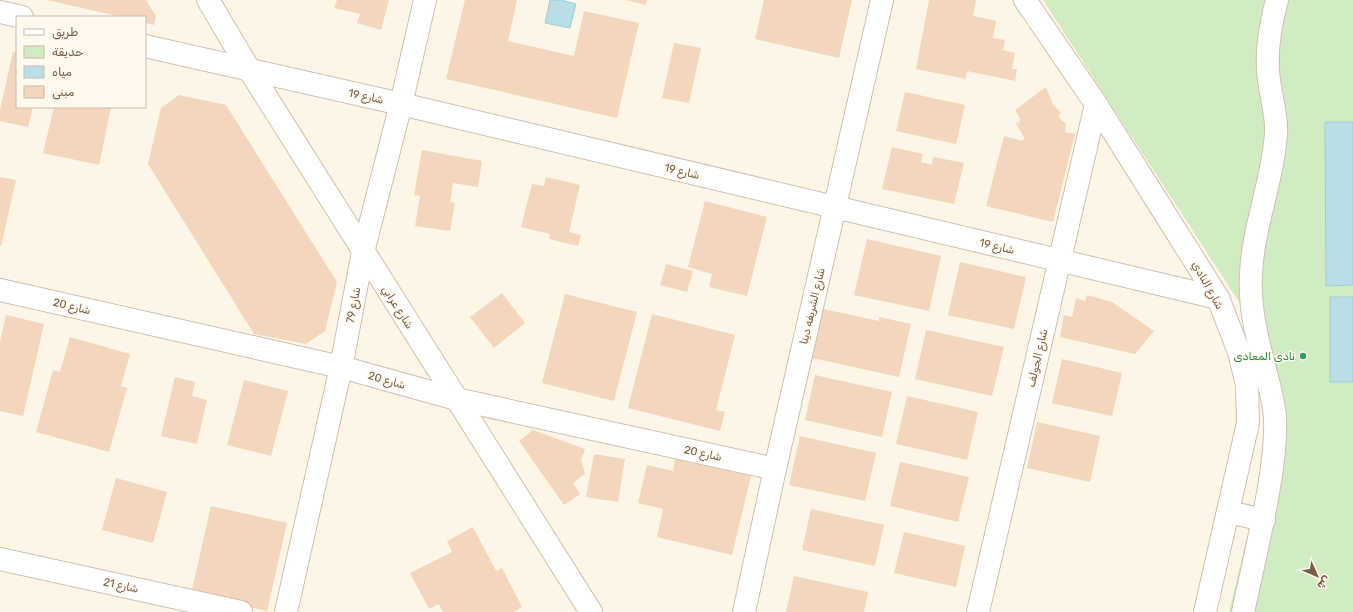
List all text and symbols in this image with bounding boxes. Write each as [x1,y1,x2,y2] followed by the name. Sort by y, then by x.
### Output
[16,16,146,108] legend
[52,25,78,40] text: طريق
[52,45,84,59] text: حديقة
[52,65,72,79] text: مياه
[52,85,75,100] text: مبنى
[347,86,385,109] street label: شارع 19
[663,161,701,184] street label: شارع 19
[978,236,1016,259] street label: شارع 19
[1187,259,1226,312] street label: شارع النادي
[797,267,830,346] street label: شارع الشريفه دينا
[378,283,416,332] street label: شارع عرابي
[344,286,365,325] street label: شارع 79
[51,296,92,319] street label: شارع 20
[1024,328,1052,389] street label: شارع الجولف
[1234,350,1295,363] place label: نادى المعادى
[1298,351,1308,361] marker: نادى المعادى
[366,369,407,394] street label: شارع 20
[683,443,723,466] street label: شارع 20
[1297,556,1337,596] north arrow
[1314,573,1333,592] text: ش
[102,575,140,598] street label: شارع 21

